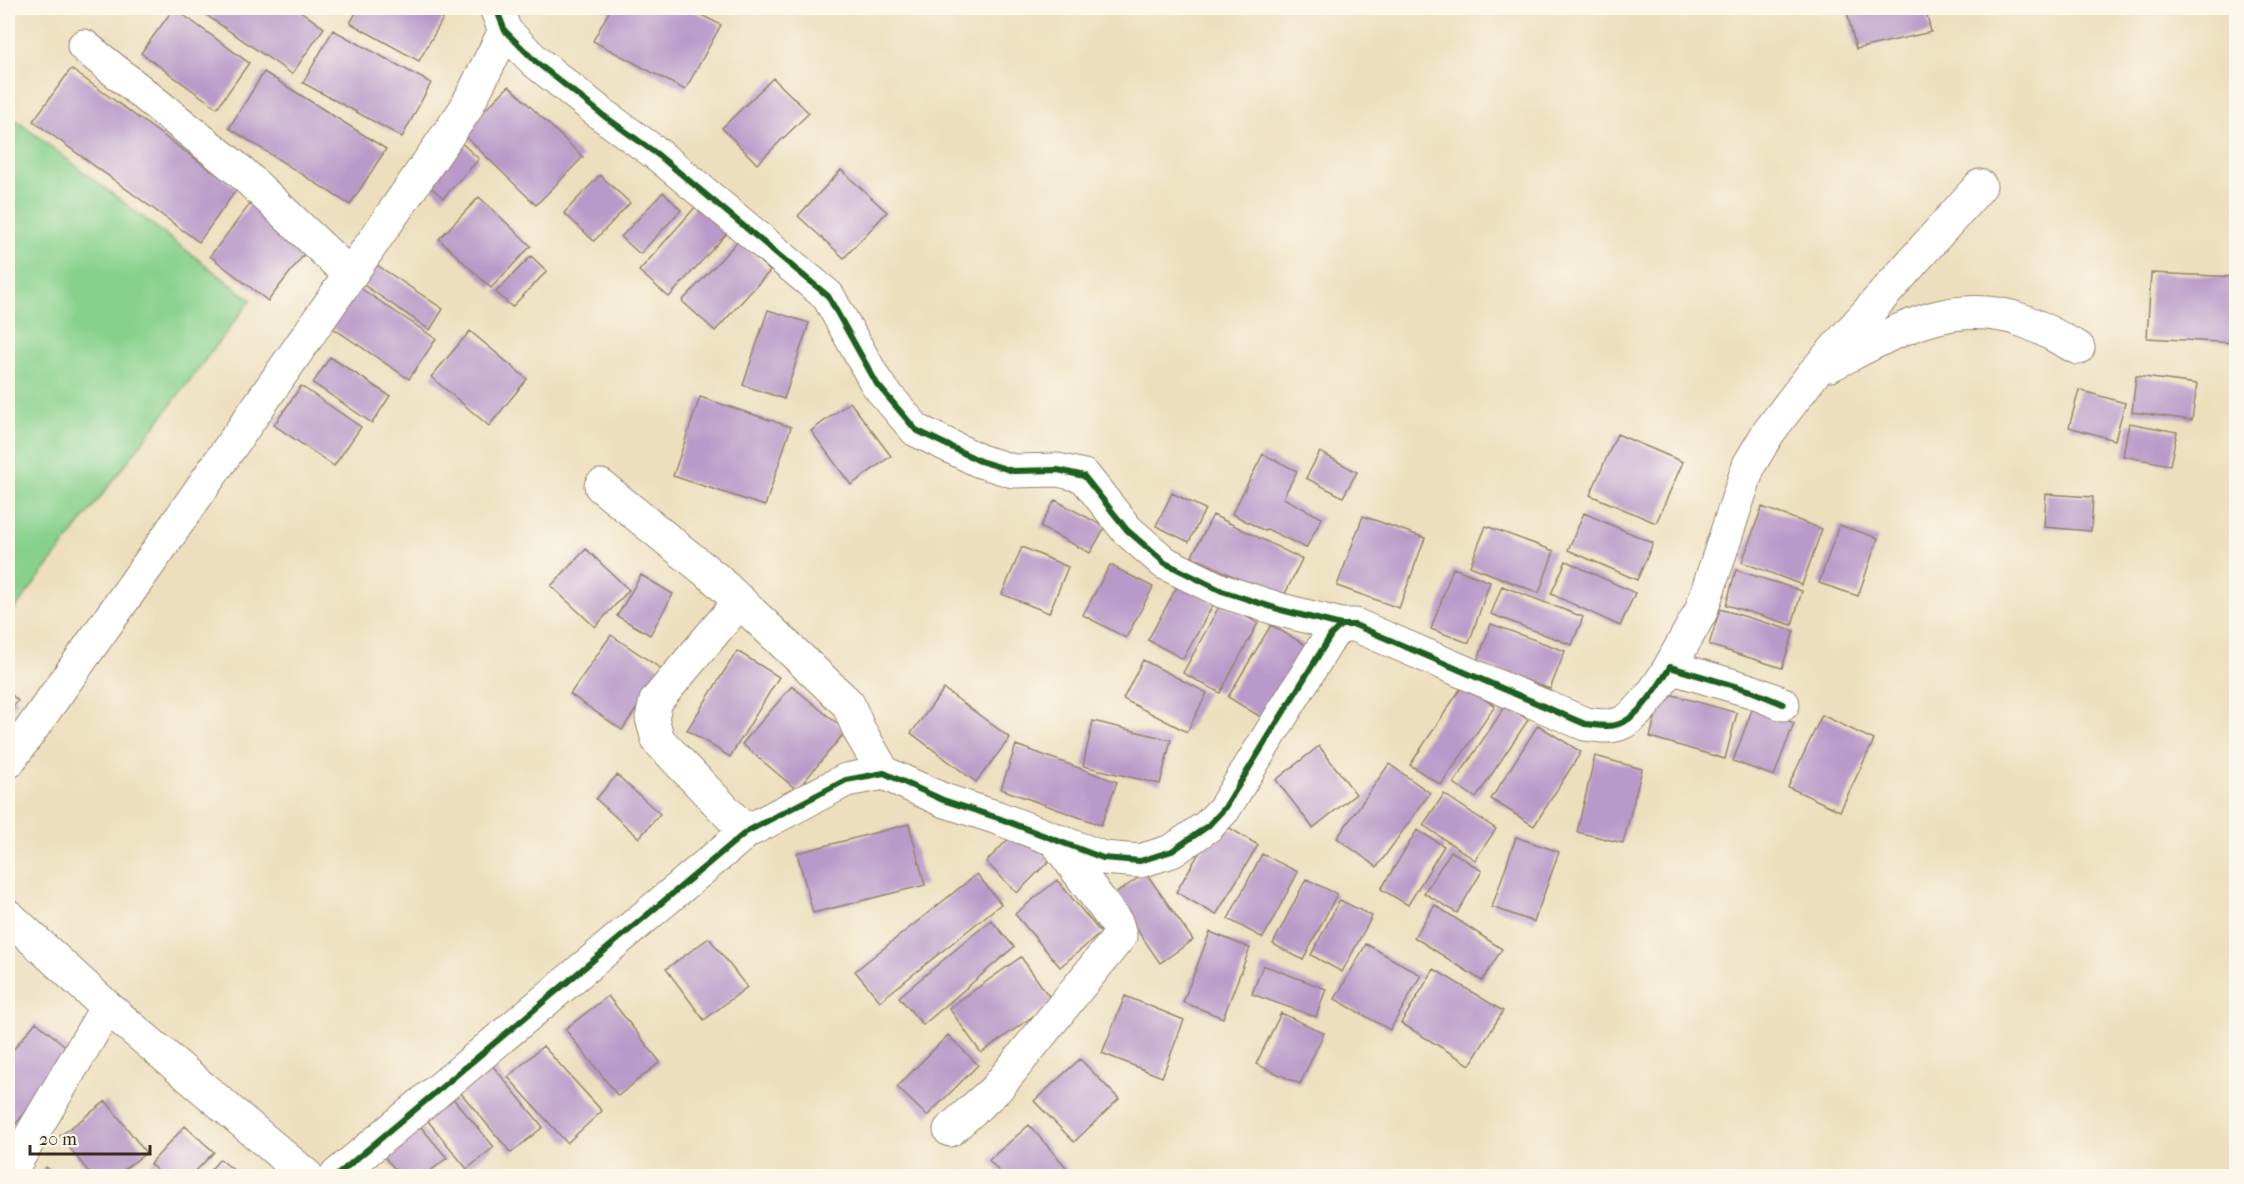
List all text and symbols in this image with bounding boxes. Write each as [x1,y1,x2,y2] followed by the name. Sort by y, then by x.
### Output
[30,1118,150,1156] scale bar
[39,1129,77,1150] text: 20 m

